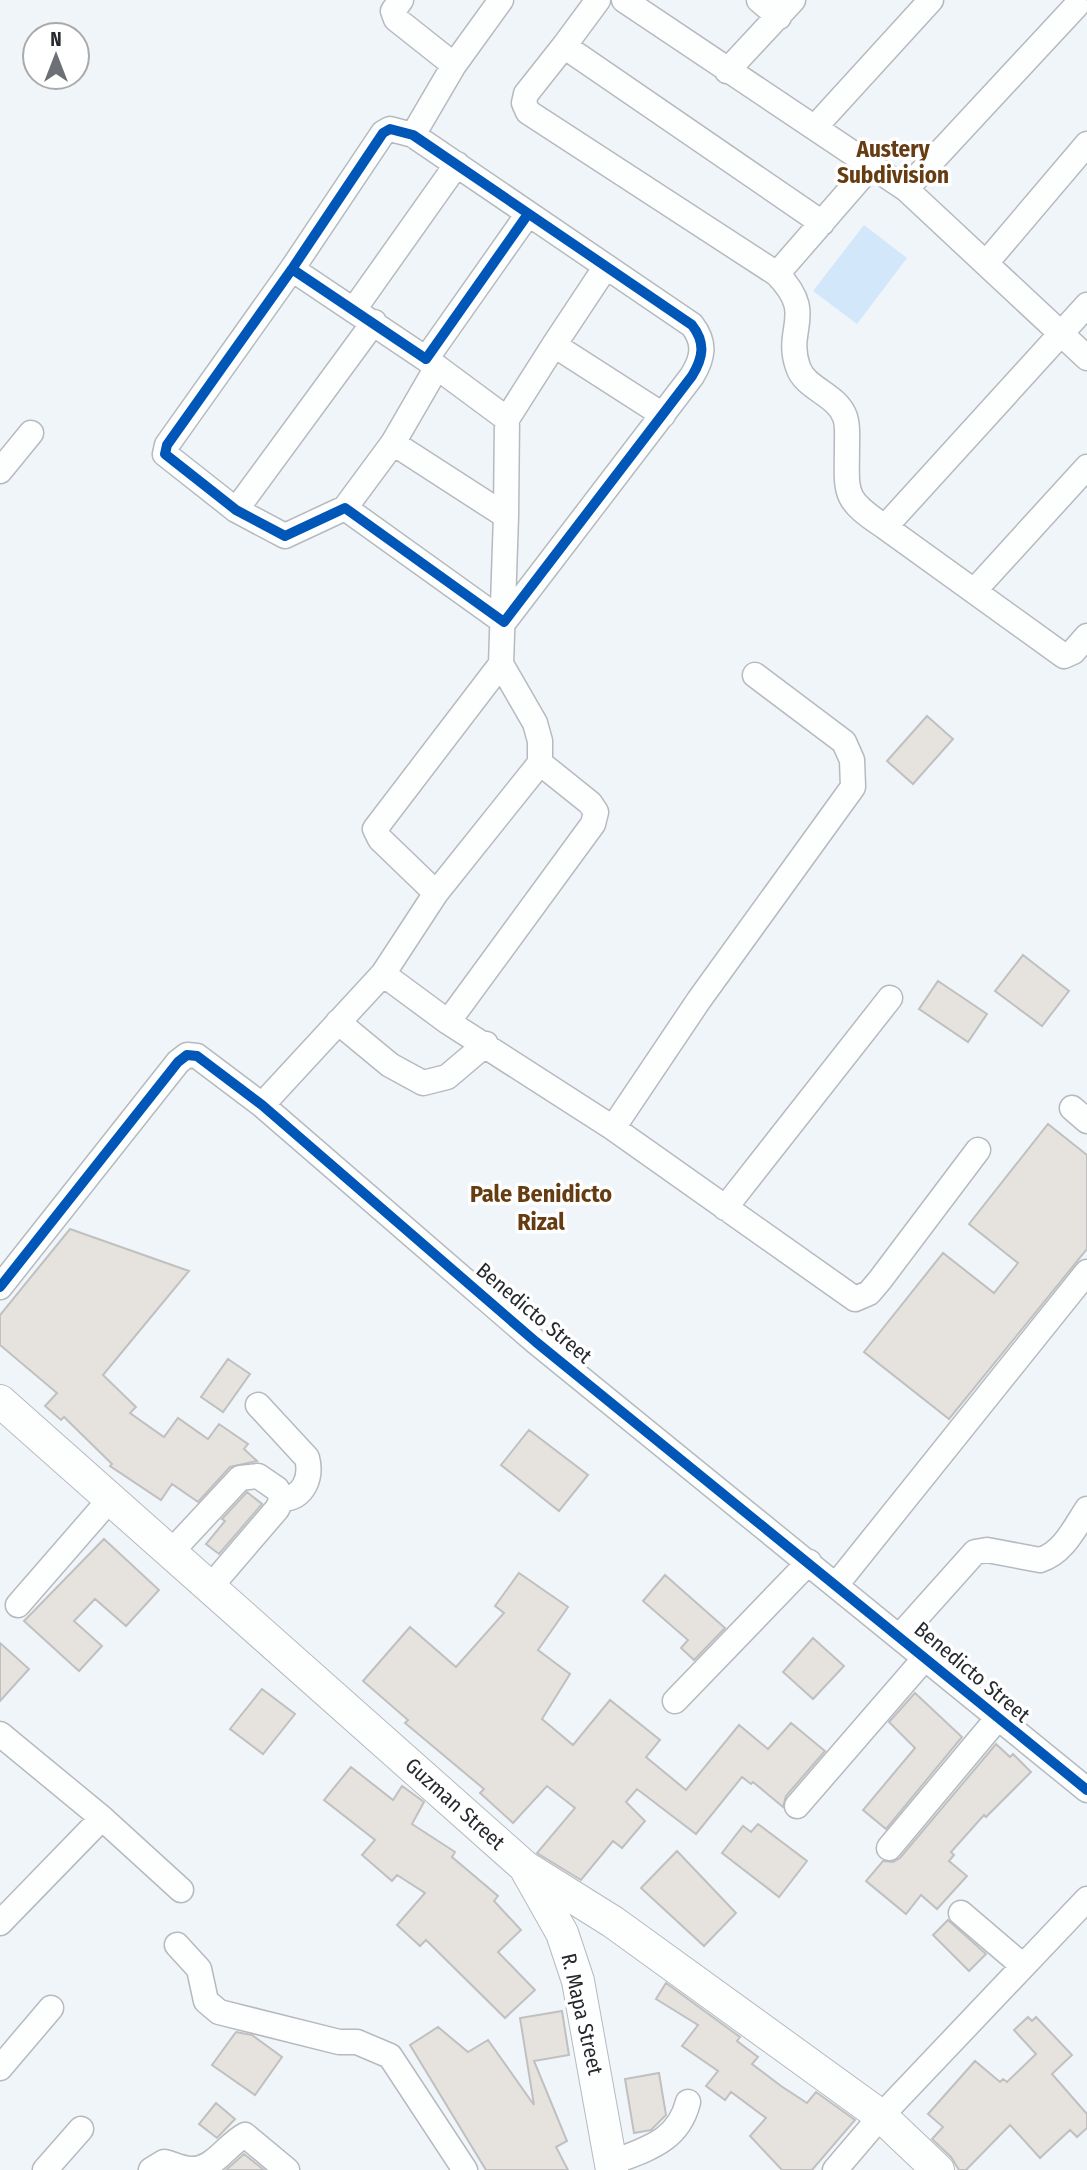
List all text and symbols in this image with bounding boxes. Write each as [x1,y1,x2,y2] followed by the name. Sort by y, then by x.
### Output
[21,21,91,91] north arrow
[50,28,62,51] text: N
[837,135,949,189] district label: Austery Subdivision
[470,1180,612,1236] district label: Pale Benidicto Rizal
[471,1257,597,1369] street label: Benedicto Street
[909,1616,1035,1728] street label: Benedicto Street
[400,1752,510,1856] street label: Guzman Street
[555,1951,609,2077] street label: R. Mapa Street

